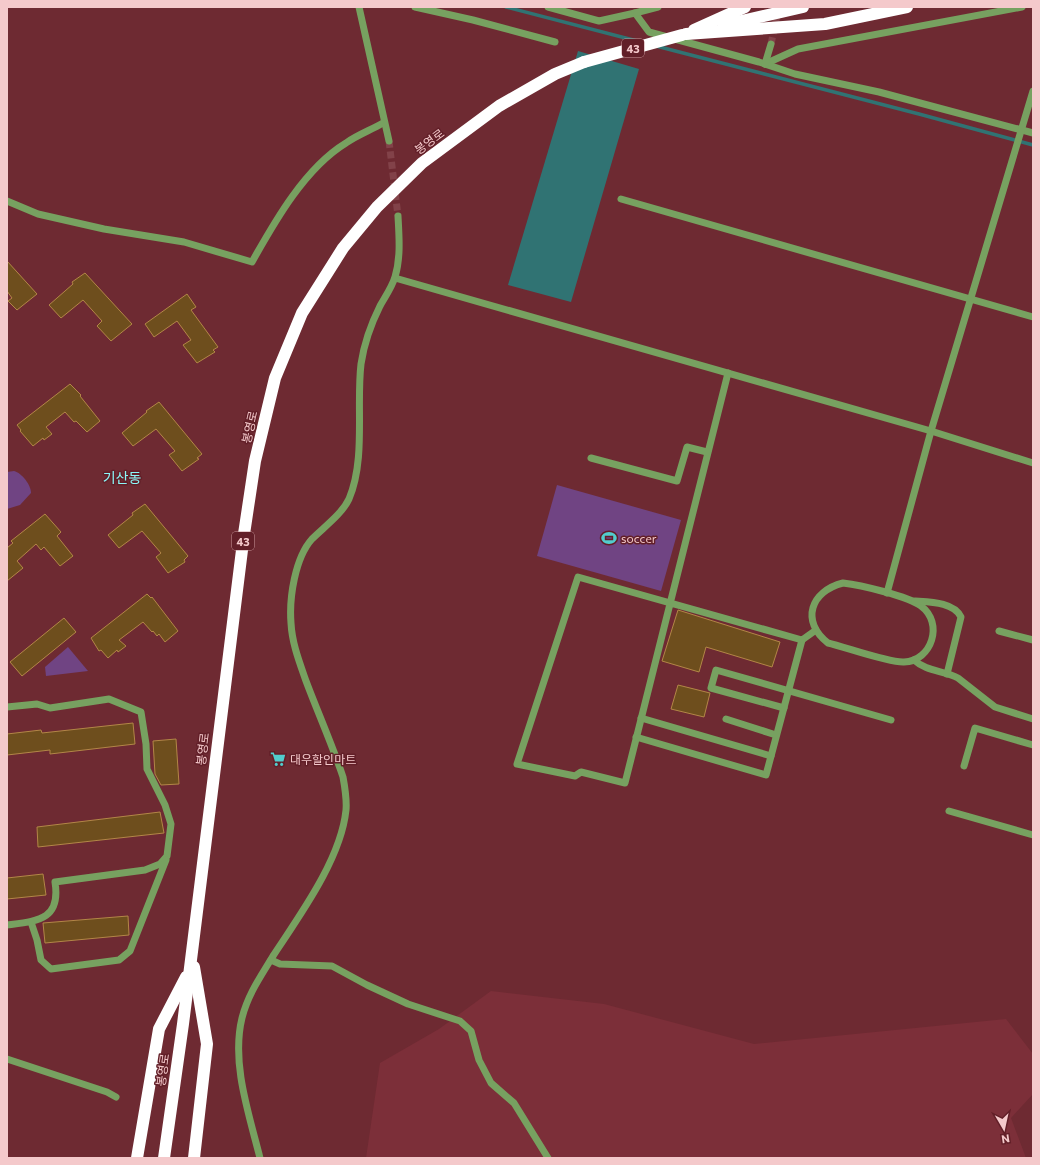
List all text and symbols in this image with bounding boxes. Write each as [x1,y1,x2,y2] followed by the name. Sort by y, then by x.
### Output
[622,39,644,57] road number: 43
[412,125,446,157] street label: 봉영로
[238,409,260,445] street label: 봉영로
[103,469,141,486] district label: 기산동
[600,529,618,547] sports icon: soccer
[621,531,657,545] place label: soccer
[232,532,254,550] road number: 43
[193,732,211,766] street label: 봉영로
[269,750,287,768] supermarket icon: 대우할인마트
[290,752,356,766] place label: 대우할인마트
[153,1053,171,1087] street label: 봉영로
[984,1109,1024,1149] north arrow
[1001,1132,1011,1146] text: N

